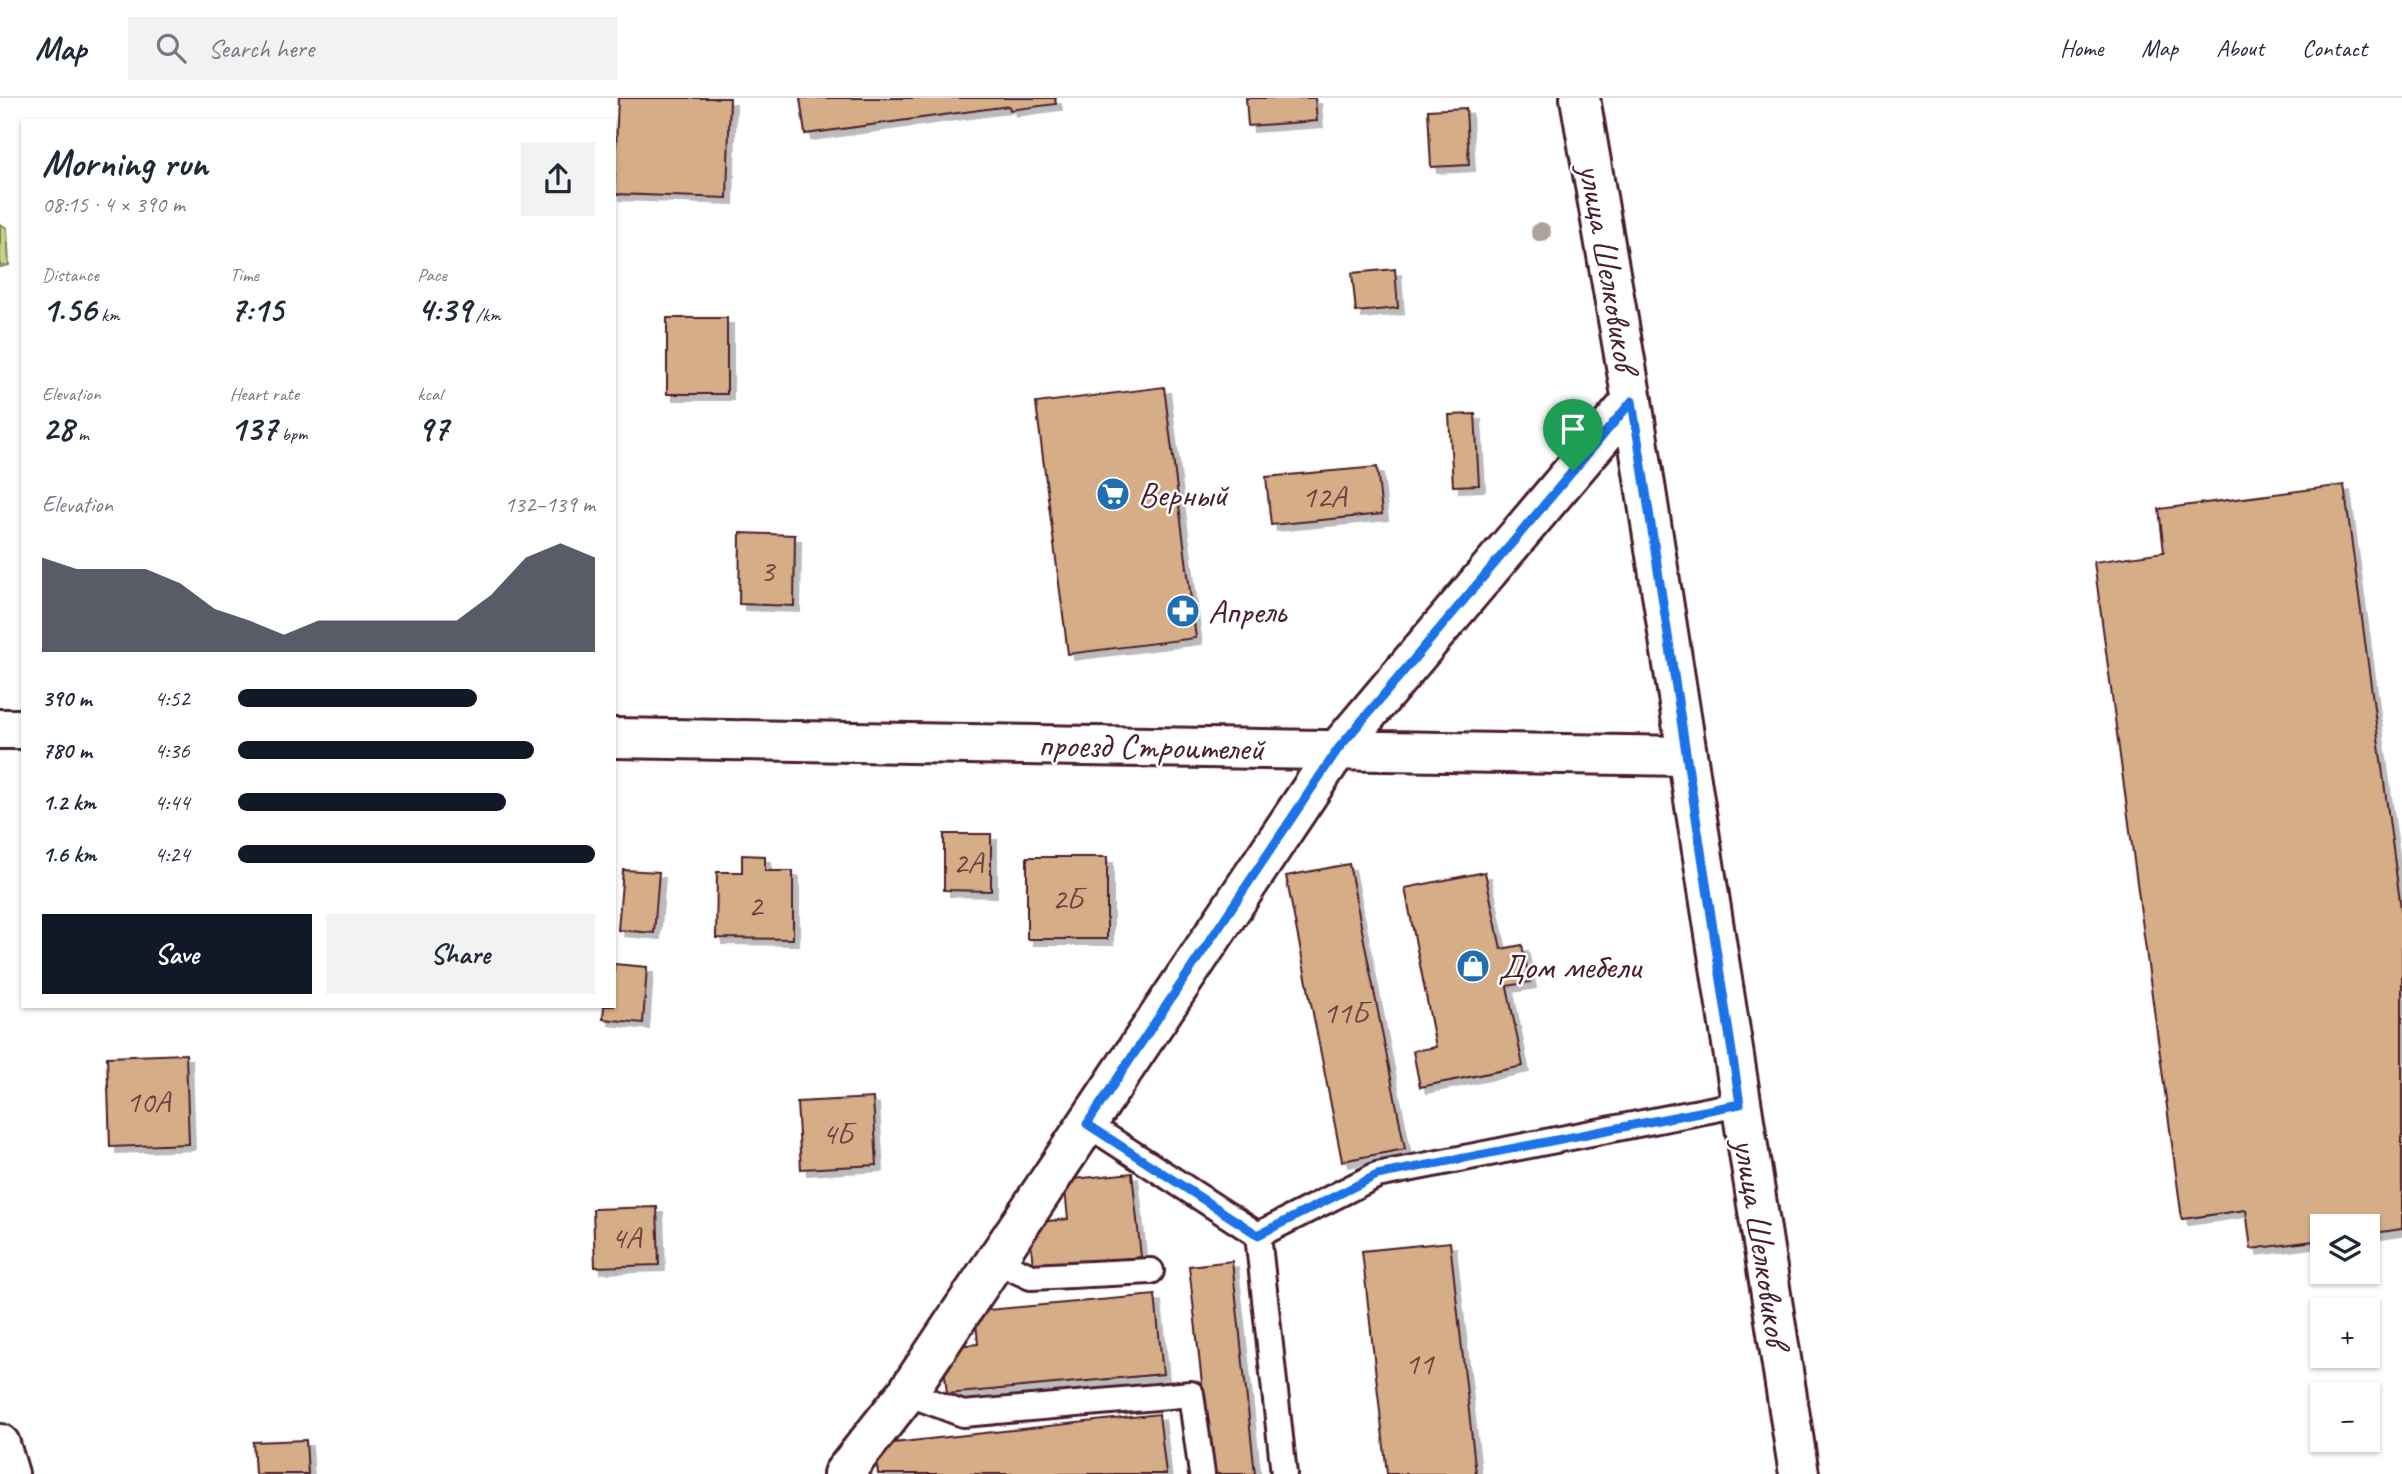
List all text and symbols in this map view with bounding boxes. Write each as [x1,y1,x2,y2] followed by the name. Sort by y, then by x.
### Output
[128,17,618,80] search box
[35,27,86,69] text: Map
[152,29,190,67] icon: search
[208,32,314,65] text: Search here
[2060,33,2103,63] text: Home
[2141,33,2178,63] text: Map
[2216,33,2264,63] text: About
[2302,33,2367,63] text: Contact
[42,140,208,187] text: Morning run
[521,142,595,216] button: share
[1568,158,1650,382] street label: улица Шелковиков
[42,190,185,219] text: 08:15 · 4 × 390 m
[42,263,99,287] text: Distance
[230,263,259,287] text: Time
[417,263,447,287] text: Pace
[42,287,96,332] text: 1.56
[230,287,283,332] text: 7:15
[417,287,471,332] text: 4:39
[96,303,120,327] text: km
[471,303,501,327] text: /km
[42,382,100,406] text: Elevation
[230,382,299,406] text: Heart rate
[417,382,442,406] text: kcal
[1543,399,1603,471] pin
[42,406,74,451] text: 28
[230,406,277,451] text: 137
[417,406,448,451] text: 97
[1554,410,1592,448] icon: arrive
[74,422,89,446] text: m
[277,422,307,446] text: bpm
[1138,472,1230,517] place label: Верный
[1094,475,1132,513] supermarket icon: Верный
[1302,476,1348,517] house number: 12А
[42,490,113,519] text: Elevation
[504,490,595,519] text: 132–139 m
[760,550,777,591] house number: 3
[1208,589,1288,634] place label: Апрель
[1164,592,1202,630] pharmacy icon: Апрель
[42,684,91,713] text: 390 m
[154,684,190,713] text: 4:52
[1038,722,1267,771] street label: проезд Строителей
[42,736,92,765] text: 780 m
[154,736,190,765] text: 4:36
[42,788,96,817] text: 1.2 km
[154,788,190,817] text: 4:44
[42,840,96,869] text: 1.6 km
[154,840,190,869] text: 4:24
[953,842,985,883] house number: 2А
[1052,878,1087,919] house number: 2Б
[748,885,765,926] house number: 2
[42,914,312,994] button: Save
[326,914,595,994] button: Share
[1498,944,1643,989] place label: Дом мебели
[1454,947,1492,985] shop icon: Дом мебели
[1322,992,1372,1033] house number: 11Б
[126,1081,172,1122] house number: 10А
[822,1113,857,1154] house number: 4Б
[1723,1133,1801,1357] street label: улица Шелковиков
[2310,1214,2380,1452] map controls
[2310,1214,2380,1284] button: layers
[611,1217,643,1258] house number: 4А
[2310,1298,2380,1368] button: +
[1405,1343,1435,1384] house number: 11
[2310,1382,2380,1452] button: −

